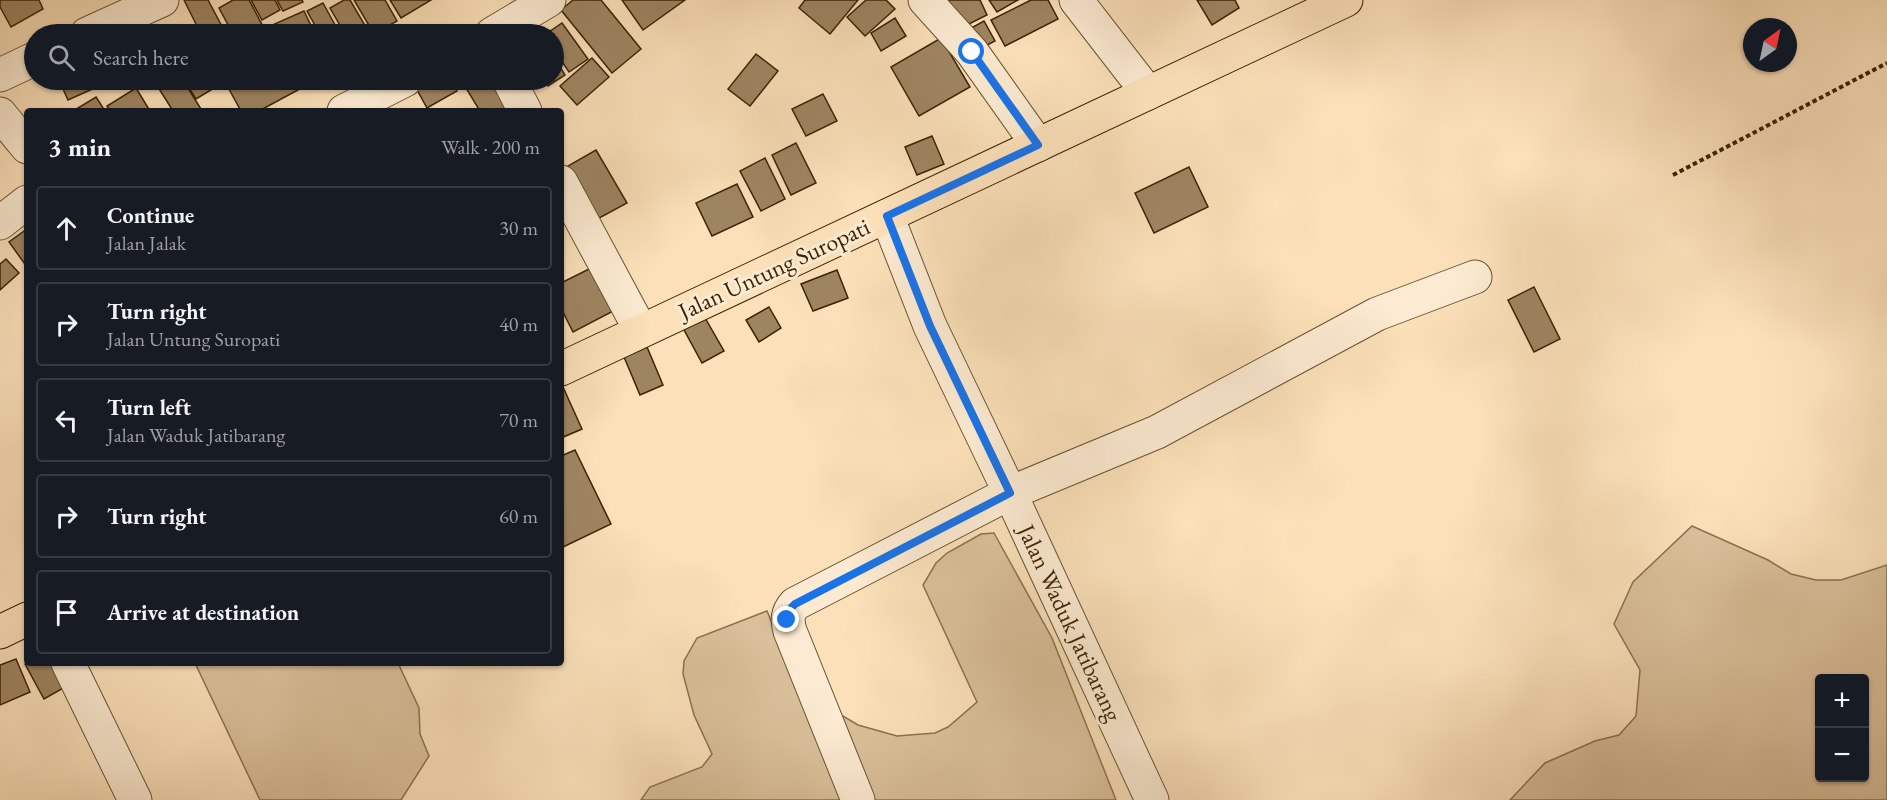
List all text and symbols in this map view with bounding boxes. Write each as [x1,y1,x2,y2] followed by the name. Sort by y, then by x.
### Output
[1743,18,1797,72] north arrow
[24,24,564,90] search box
[958,38,984,64] route start
[45,41,78,74] icon: search
[93,43,188,72] text: Search here
[48,130,111,164] text: 3 min
[441,134,540,160] text: Walk · 200 m
[107,201,194,230] text: Continue
[671,211,875,327] street label: Jalan Untung Suropati
[50,212,83,245] icon: ahead
[499,215,538,241] text: 30 m
[107,230,186,256] text: Jalan Jalak
[107,297,206,326] text: Turn right
[50,308,83,341] icon: right
[499,311,538,337] text: 40 m
[107,326,280,352] text: Jalan Untung Suropati
[107,393,191,422] text: Turn left
[50,404,83,437] icon: left
[499,407,538,433] text: 70 m
[107,422,285,448] text: Jalan Waduk Jatibarang
[50,500,83,533] icon: right
[107,502,206,531] text: Turn right
[499,503,538,529] text: 60 m
[1010,518,1130,727] street label: Jalan Waduk Jatibarang
[50,596,83,629] icon: arrive
[107,598,299,627] text: Arrive at destination
[773,606,799,632] route end
[1815,674,1869,782] map controls
[1815,674,1869,728] button: +
[1815,728,1869,782] button: −

